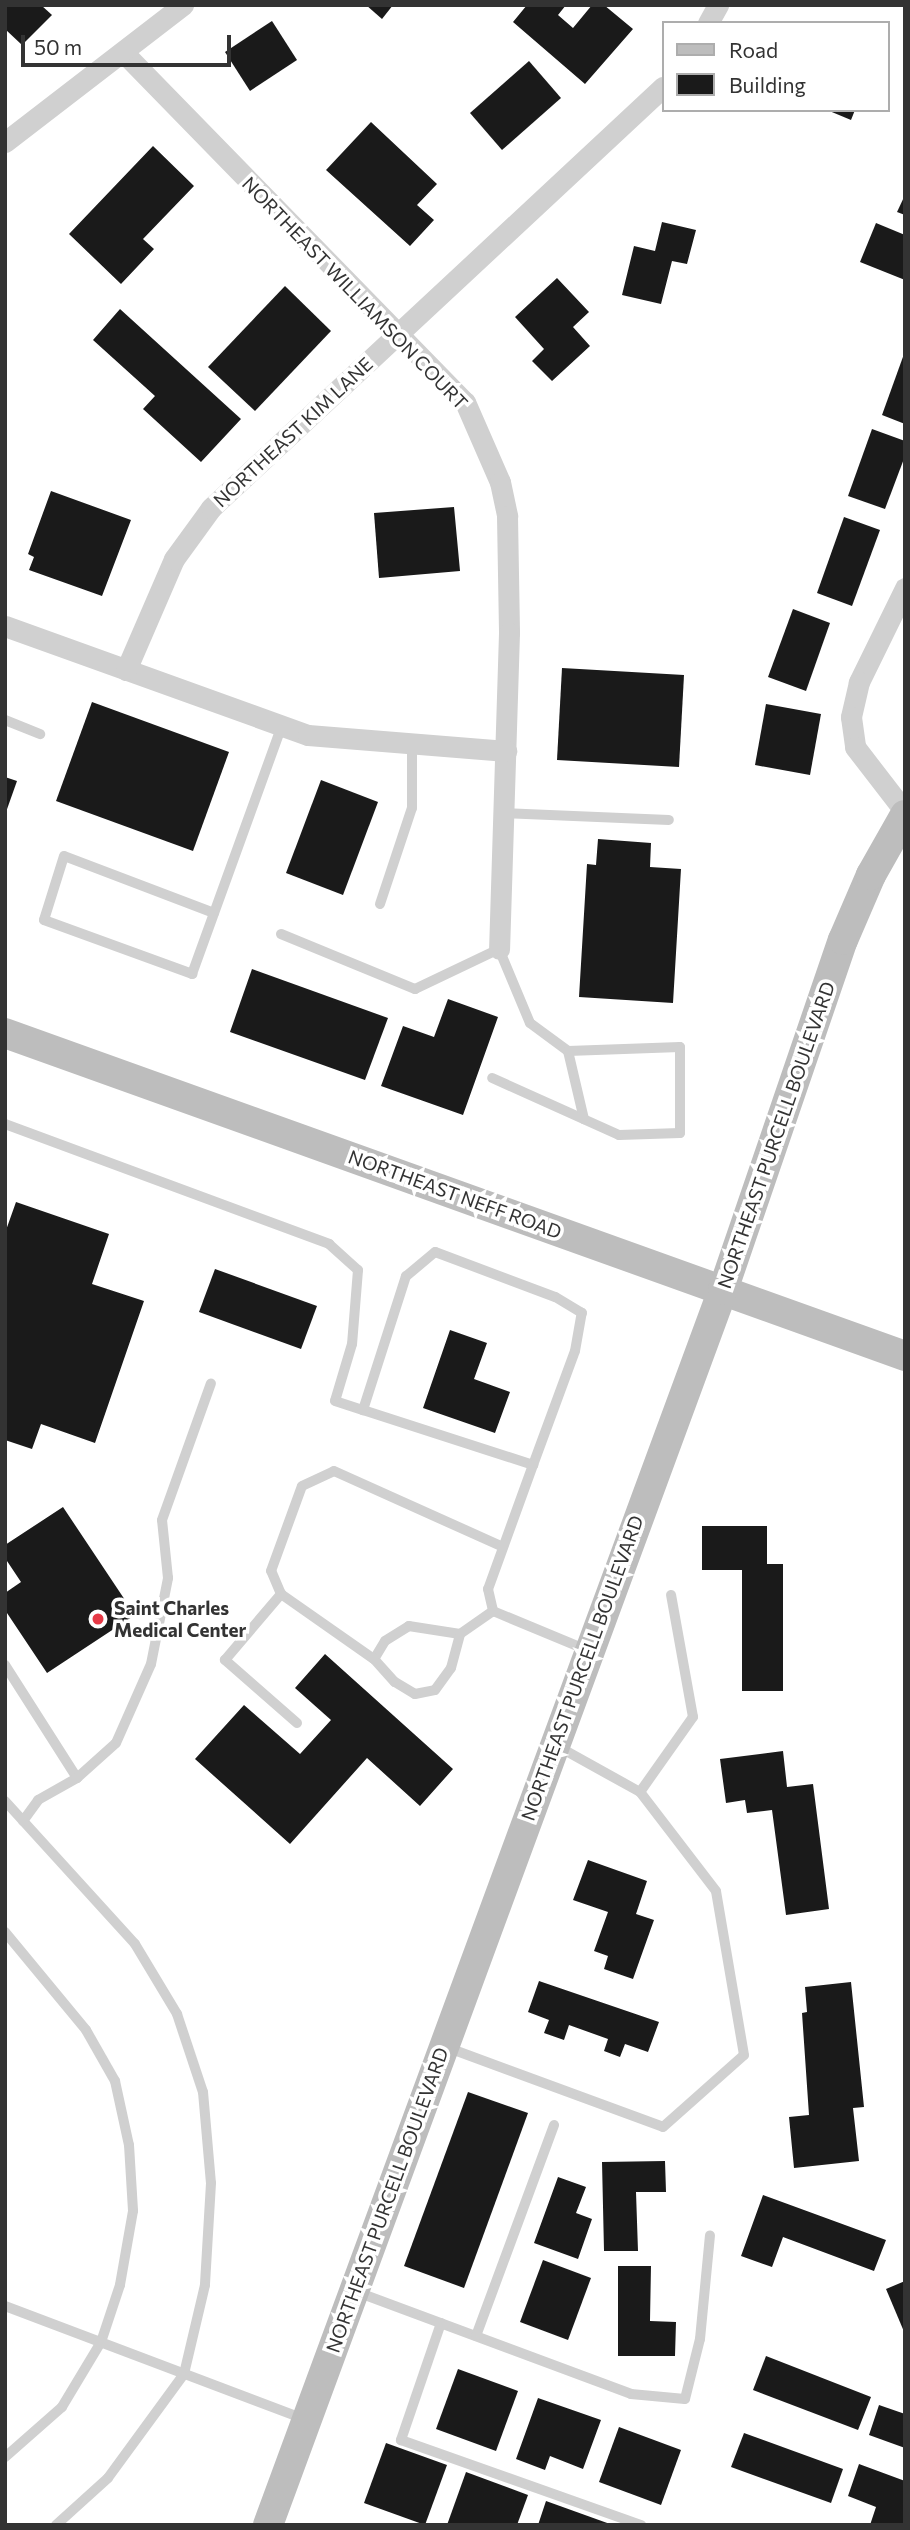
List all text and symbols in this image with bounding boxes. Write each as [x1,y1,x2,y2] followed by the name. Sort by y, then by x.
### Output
[24,21,234,65] scale bar
[662,21,889,112] legend
[34,34,82,59] text: 50 m
[729,37,778,62] text: Road
[729,72,806,97] text: Building
[238,172,472,414] street label: NORTHEAST WILLIAMSON COURT
[209,352,377,512] street label: NORTHEAST KIM LANE
[713,979,839,1291] street label: NORTHEAST PURCELL BOULEVARD
[345,1145,565,1243] street label: NORTHEAST NEFF ROAD
[516,1512,648,1824] street label: NORTHEAST PURCELL BOULEVARD
[114,1597,246,1641] place label: Saint Charles Medical Center
[88,1609,108,1629] marker: Saint Charles Medical Center
[321,2044,453,2356] street label: NORTHEAST PURCELL BOULEVARD

